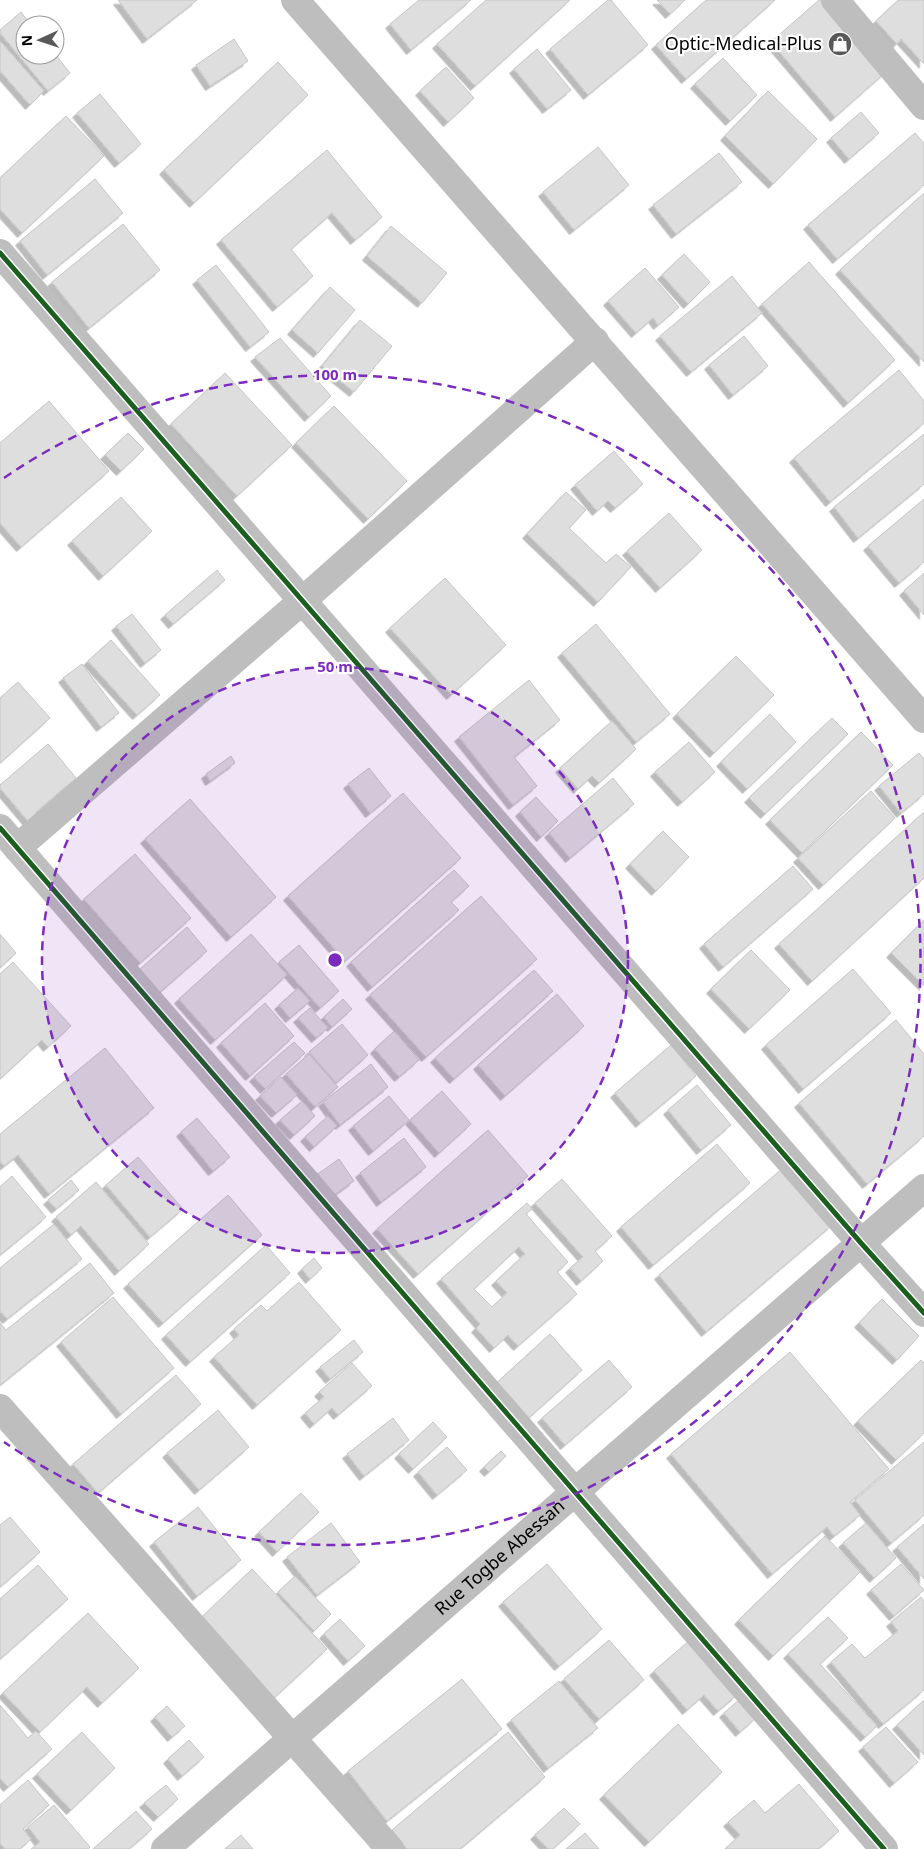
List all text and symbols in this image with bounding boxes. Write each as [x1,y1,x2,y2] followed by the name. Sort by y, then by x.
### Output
[15,15,65,65] north arrow
[665,31,822,55] place label: Optic-Medical-Plus
[827,31,853,57] shop icon: Optic-Medical-Plus
[17,35,36,47] text: N
[313,364,357,384] text: 100 m
[317,656,353,676] text: 50 m
[326,951,344,969] centre of rings
[429,1493,569,1620] street label: Rue Togbe Abessan

